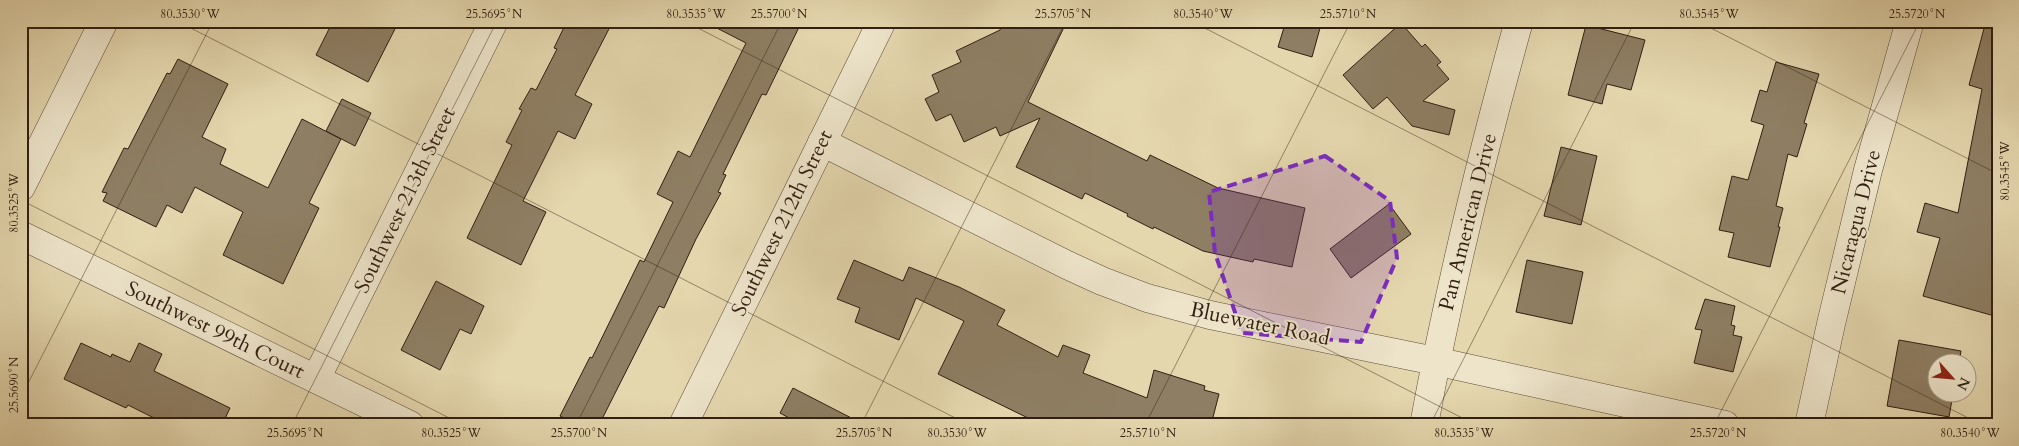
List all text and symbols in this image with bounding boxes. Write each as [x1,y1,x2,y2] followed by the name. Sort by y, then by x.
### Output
[160,6,220,22] text: 80.3530°W
[466,6,523,22] text: 25.5695°N
[666,6,726,22] text: 80.3535°W
[751,6,808,22] text: 25.5700°N
[1035,6,1092,22] text: 25.5705°N
[1173,6,1233,22] text: 80.3540°W
[1320,6,1377,22] text: 25.5710°N
[1679,6,1739,22] text: 80.3545°W
[1889,6,1946,22] text: 25.5720°N
[347,102,463,298] street label: Southwest 213th Street
[724,125,840,321] street label: Southwest 212th Street
[1432,130,1504,314] street label: Pan American Drive
[1997,141,2013,201] text: 80.3545°W
[1824,147,1888,297] street label: Nicaragua Drive
[6,173,22,233] text: 80.3525°W
[121,274,310,386] street label: Southwest 99th Court
[1187,295,1333,353] street label: Bluewater Road
[1926,354,1976,404] north arrow
[6,356,22,413] text: 25.5690°N
[1952,374,1974,393] text: N
[267,425,324,441] text: 25.5695°N
[421,425,481,441] text: 80.3525°W
[551,425,608,441] text: 25.5700°N
[836,425,893,441] text: 25.5705°N
[927,425,987,441] text: 80.3530°W
[1120,425,1177,441] text: 25.5710°N
[1434,425,1494,441] text: 80.3535°W
[1690,425,1747,441] text: 25.5720°N
[1940,425,2000,441] text: 80.3540°W

